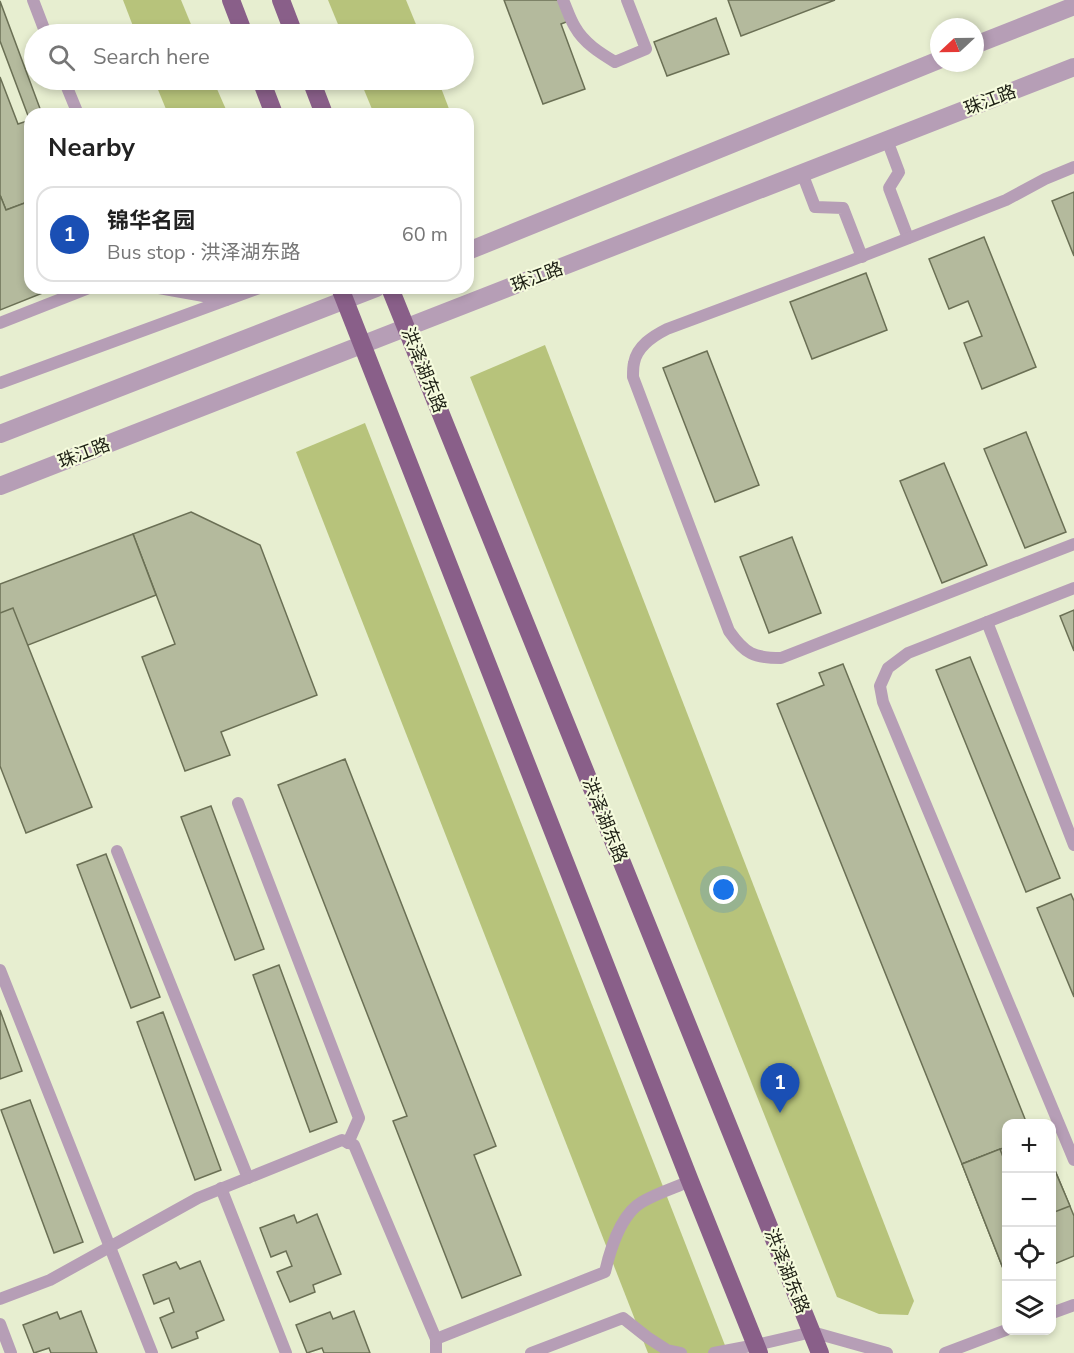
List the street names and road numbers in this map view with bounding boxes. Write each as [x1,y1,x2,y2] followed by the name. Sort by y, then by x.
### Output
[960,79,1020,121] street label: 珠江路
[507,256,567,298] street label: 珠江路
[396,324,452,416] street label: 洪泽湖东路
[54,432,114,474] street label: 珠江路
[577,774,633,866] street label: 洪泽湖东路
[759,1225,815,1317] street label: 洪泽湖东路

